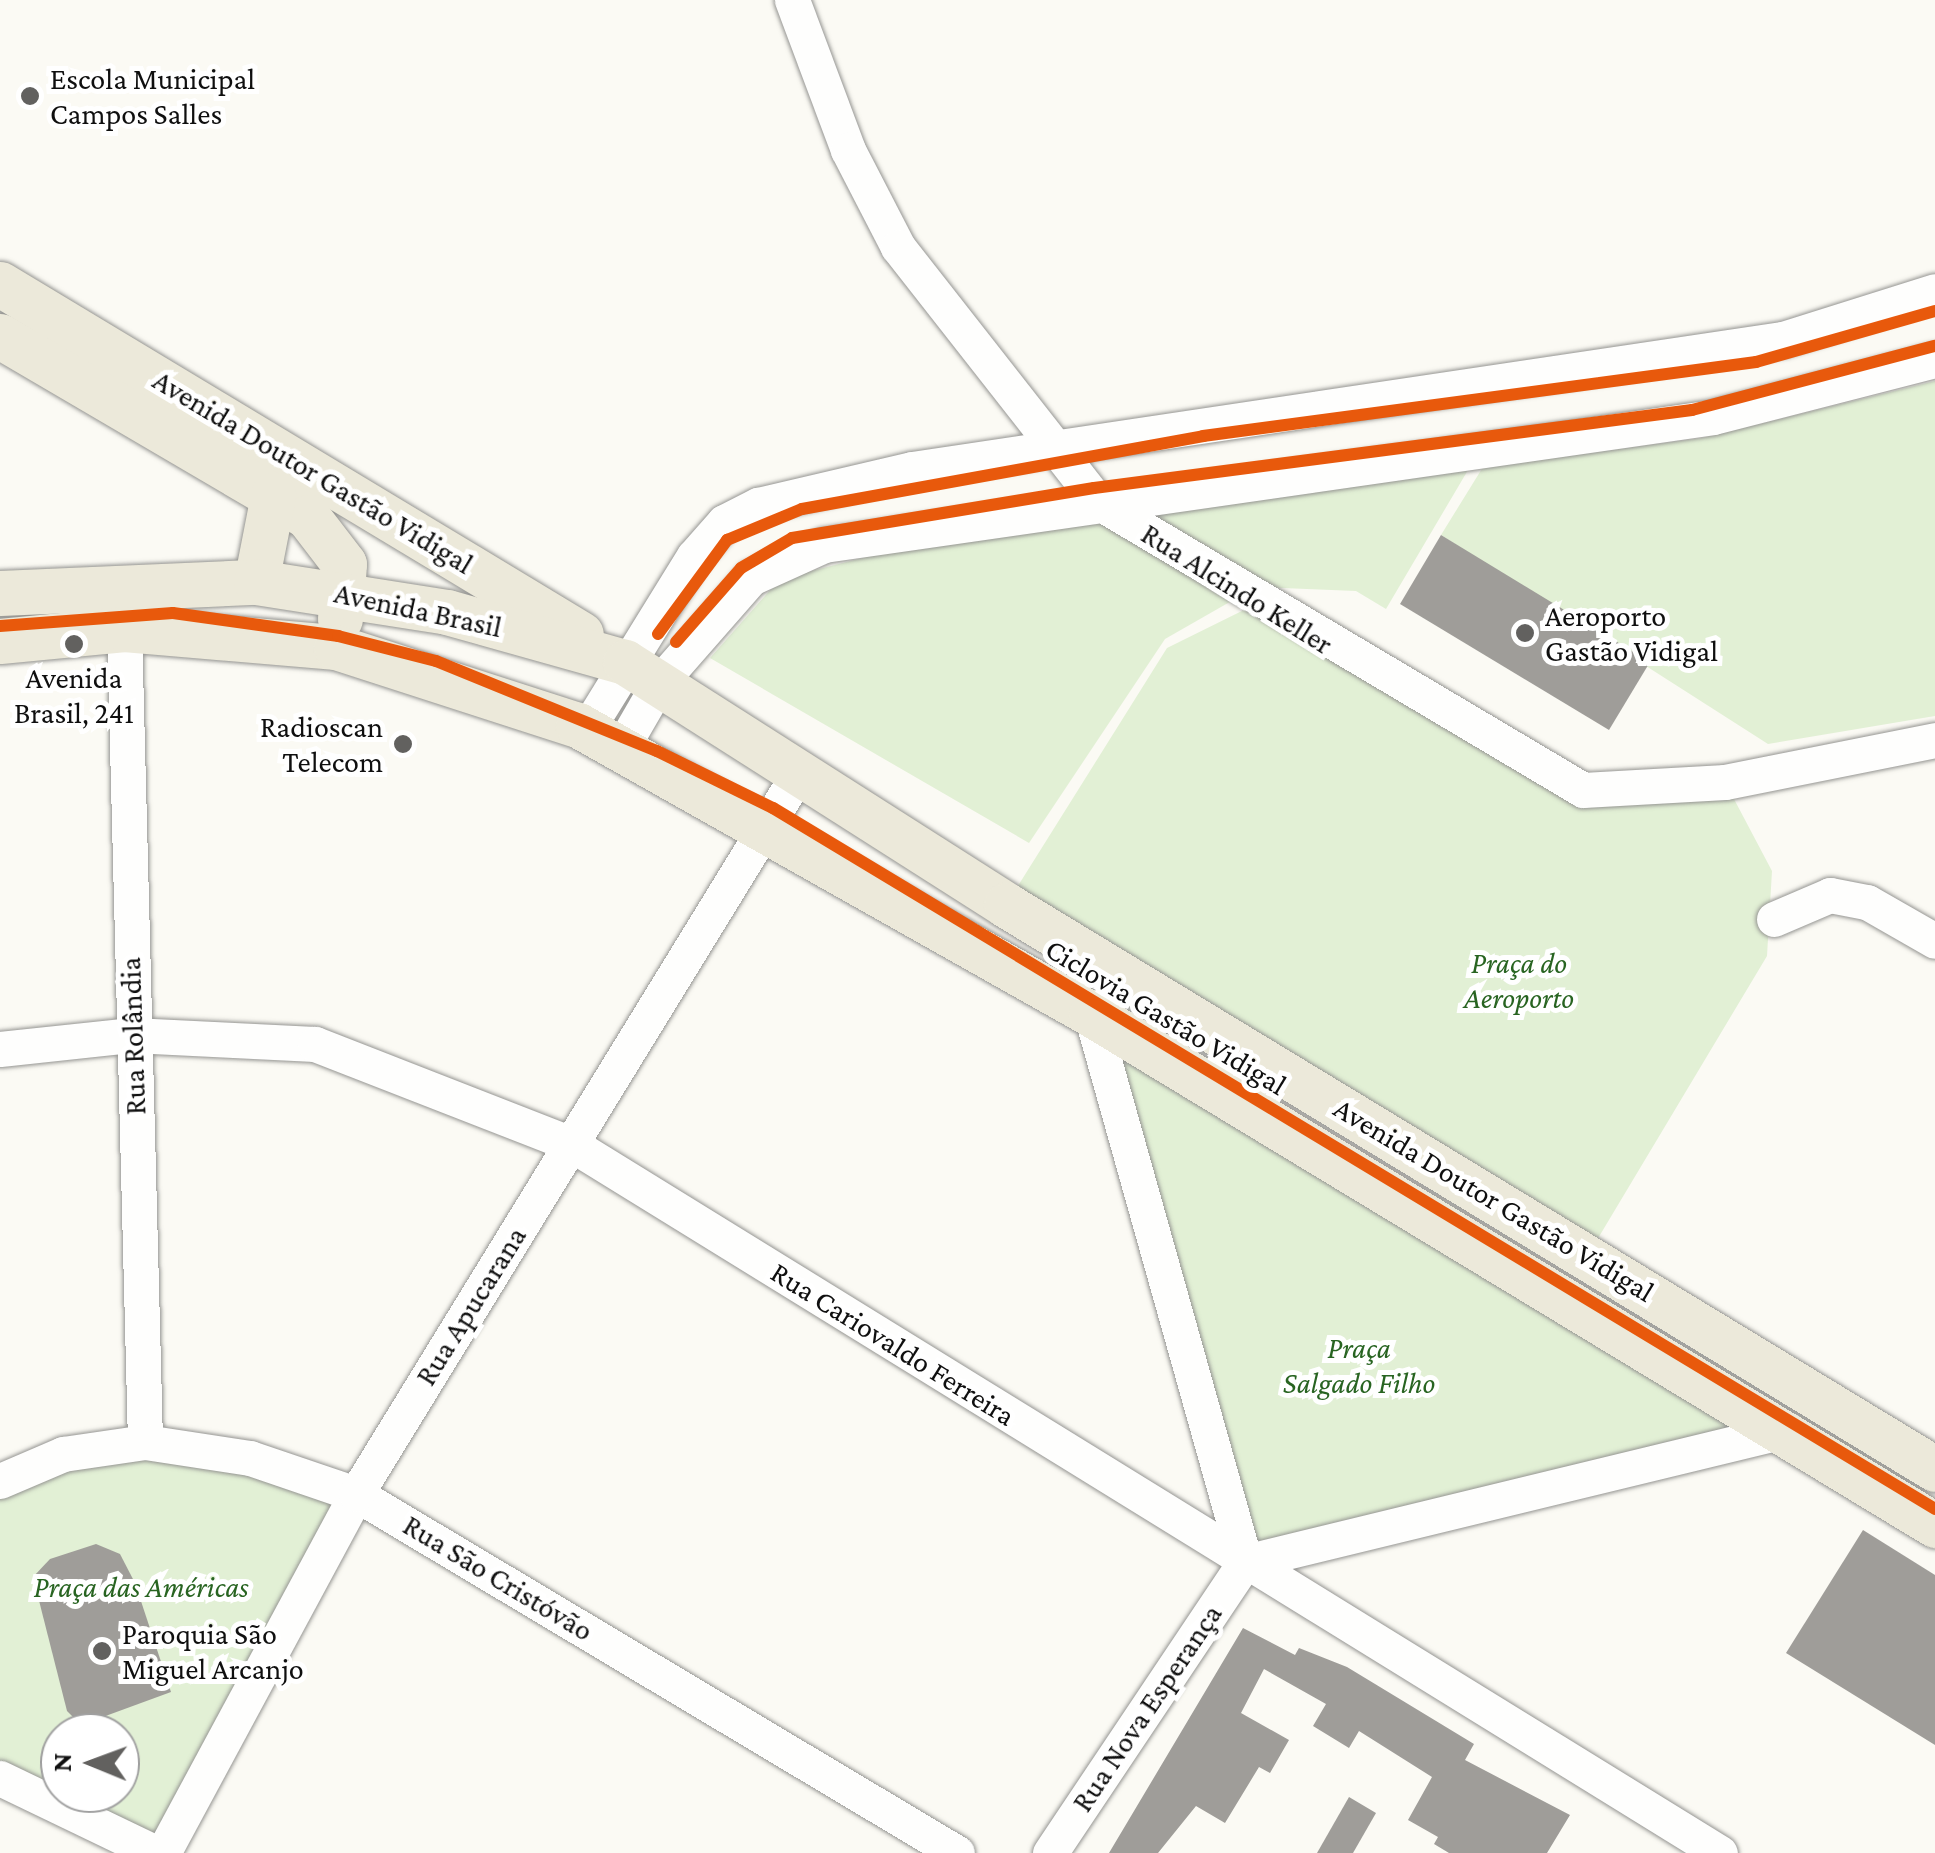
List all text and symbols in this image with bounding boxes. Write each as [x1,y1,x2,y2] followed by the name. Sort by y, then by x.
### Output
[50,61,255,132] place label: Escola Municipal Campos Salles
[19,85,41,107] marker: Escola Municipal Campos Salles
[146,362,480,582] street label: Avenida Doutor Gastão Vidigal
[1135,516,1339,662] street label: Rua Alcindo Keller
[331,575,505,645] street label: Avenida Brasil
[1545,598,1718,668] place label: Aeroporto Gastão Vidigal
[1514,622,1536,644] marker: Aeroporto Gastão Vidigal
[63,633,85,655] marker: Avenida Brasil, 241
[14,660,134,730] place label: Avenida Brasil, 241
[260,709,383,780] place label: Radioscan Telecom
[392,733,414,755] marker: Radioscan Telecom
[1039,931,1293,1103] street label: Ciclovia Gastão Vidigal
[1464,945,1574,1016] park label: Praça do Aeroporto
[112,956,154,1116] street label: Rua Rolândia
[1327,1090,1661,1310] street label: Avenida Doutor Gastão Vidigal
[408,1220,534,1392] street label: Rua Apucarana
[764,1254,1022,1434] street label: Rua Cariovaldo Ferreira
[1283,1330,1435,1400] park label: Praça Salgado Filho
[397,1507,599,1649] street label: Rua São Cristóvão
[33,1569,249,1605] park label: Praça das Américas
[1064,1597,1230,1819] street label: Rua Nova Esperança
[122,1616,304,1686] place label: Paroquia São Miguel Arcanjo
[91,1640,113,1662] marker: Paroquia São Miguel Arcanjo
[40,1713,140,1813] north arrow
[46,1753,77,1772] text: N

